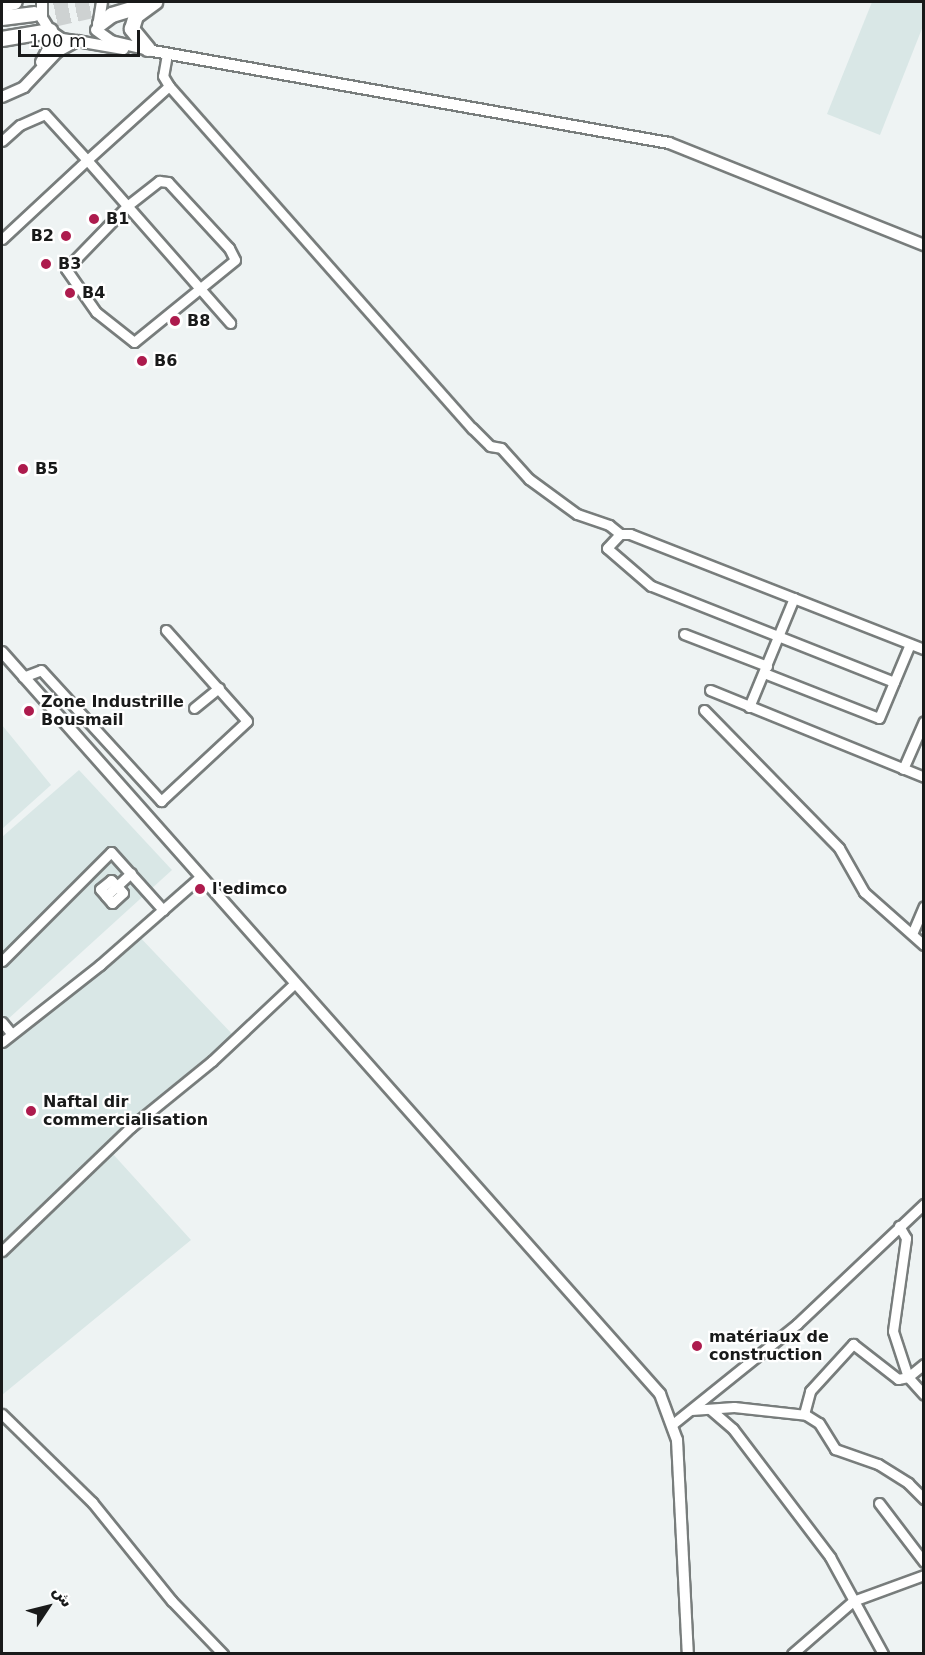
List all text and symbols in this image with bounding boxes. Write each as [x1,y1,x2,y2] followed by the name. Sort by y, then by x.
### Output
[21,18,142,56] scale bar
[29,30,87,51] text: 100 m
[106,209,129,229] place label: B1
[87,212,101,226] marker: B1
[31,226,54,246] place label: B2
[59,229,73,243] marker: B2
[58,254,81,274] place label: B3
[39,257,53,271] marker: B3
[82,283,105,303] place label: B4
[63,286,77,300] marker: B4
[187,311,210,331] place label: B8
[168,314,182,328] marker: B8
[154,351,177,371] place label: B6
[135,354,149,368] marker: B6
[35,459,58,479] place label: B5
[16,462,30,476] marker: B5
[41,692,184,730] place label: Zone Industrille Bousmail
[22,704,36,718] marker: Zone Industrille Bousmail
[212,879,287,899] place label: l'edimco
[193,882,207,896] marker: l'edimco
[43,1092,208,1130] place label: Naftal dir commercialisation
[24,1104,38,1118] marker: Naftal dir commercialisation
[709,1327,829,1365] place label: matériaux de construction
[690,1339,704,1353] marker: matériaux de construction
[18,1577,78,1637] north arrow
[49,1582,77,1611] text: ش

